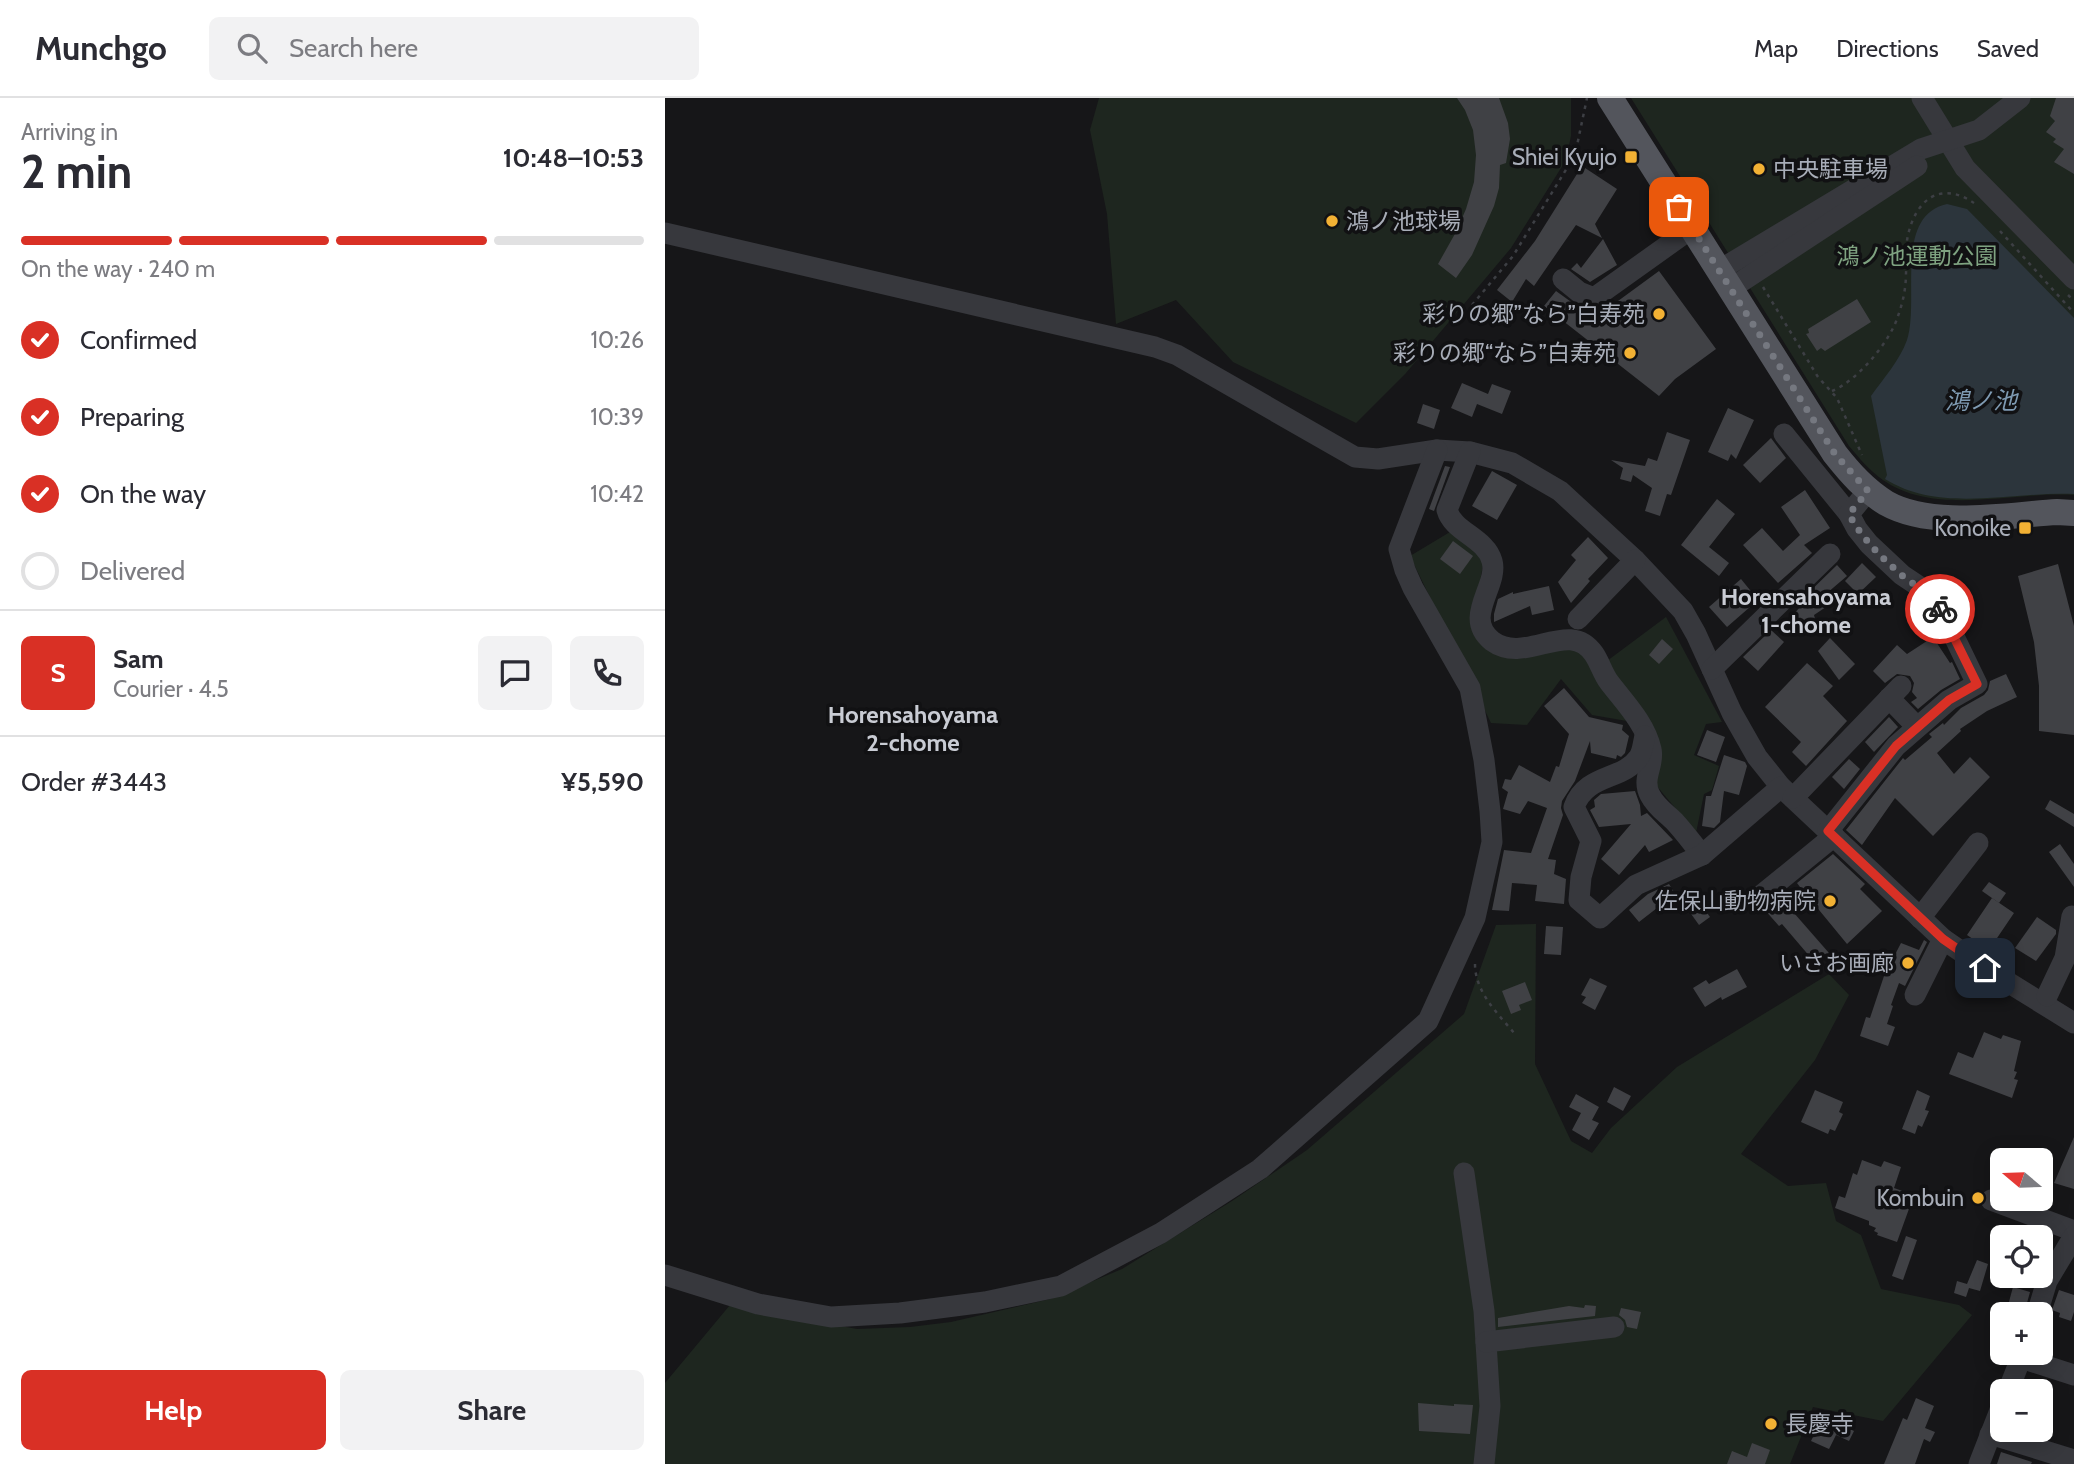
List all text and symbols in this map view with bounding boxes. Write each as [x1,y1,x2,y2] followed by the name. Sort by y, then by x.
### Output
[209,17,699,80] search box
[35,28,167,68] text: Munchgo
[233,29,271,67] icon: search
[289,32,418,64] text: Search here
[1754,34,1798,63] text: Map
[1836,34,1939,63] text: Directions
[1977,34,2039,63] text: Saved
[21,118,118,146] text: Arriving in
[503,142,644,174] text: 10:48–10:53
[1512,143,1617,171] place label: Shiei Kyujo
[21,144,132,200] text: 2 min
[1623,149,1639,165] marker: Shiei Kyujo
[1773,155,1888,183] place label: 中央駐車場
[1751,161,1767,177] marker: 中央駐車場
[1649,177,1709,237] pin
[1660,188,1698,226] icon: bag
[1346,207,1461,235] place label: 鴻ノ池球場
[1324,213,1340,229] marker: 鴻ノ池球場
[1837,242,1998,270] park label: 鴻ノ池運動公園
[21,255,215,283] text: On the way · 240 m
[1422,300,1645,328] place label: 彩りの郷”なら”白寿苑
[1651,306,1667,322] marker: 彩りの郷”なら”白寿苑
[21,321,59,359] icon: check
[80,324,197,356] text: Confirmed
[591,326,644,354] text: 10:26
[1393,339,1616,367] place label: 彩りの郷“なら”白寿苑
[1622,345,1638,361] marker: 彩りの郷“なら”白寿苑
[1945,386,2019,415] water label: 鴻ノ池
[21,398,59,436] icon: check
[80,401,184,433] text: Preparing
[590,403,644,431] text: 10:39
[21,475,59,513] icon: check
[80,478,206,510] text: On the way
[590,480,644,508] text: 10:42
[1934,514,2011,542] place label: Konoike
[2017,520,2033,536] marker: Konoike
[80,555,185,587] text: Delivered
[1905,574,1975,644] courier
[1721,582,1891,639] district label: Horensahoyama 1-chome
[1921,590,1959,628] icon: bike
[478,636,552,710] button: chat
[570,636,644,710] button: phone
[113,643,164,675] text: Sam
[50,657,66,689] text: S
[113,675,229,703] text: Courier · 4.5
[828,700,998,757] district label: Horensahoyama 2-chome
[21,766,167,798] text: Order #3443
[561,766,644,798] text: ¥5,590
[1655,887,1816,915] place label: 佐保山動物病院
[1822,893,1838,909] marker: 佐保山動物病院
[1955,938,2015,998] pin
[1779,949,1894,977] place label: いさお画廊
[1966,949,2004,987] icon: home
[1900,955,1916,971] marker: いさお画廊
[1990,1148,2053,1211] north arrow
[1990,1148,2053,1442] map controls
[1876,1184,1964,1212] place label: Kombuin
[1970,1190,1986,1206] marker: Kombuin
[1990,1225,2053,1288] button: locate
[1990,1302,2053,1365] button: +
[21,1370,326,1450] button: Help
[340,1370,644,1450] button: Share
[1990,1379,2053,1442] button: −
[1785,1410,1854,1438] place label: 長慶寺
[1763,1416,1779,1432] marker: 長慶寺

